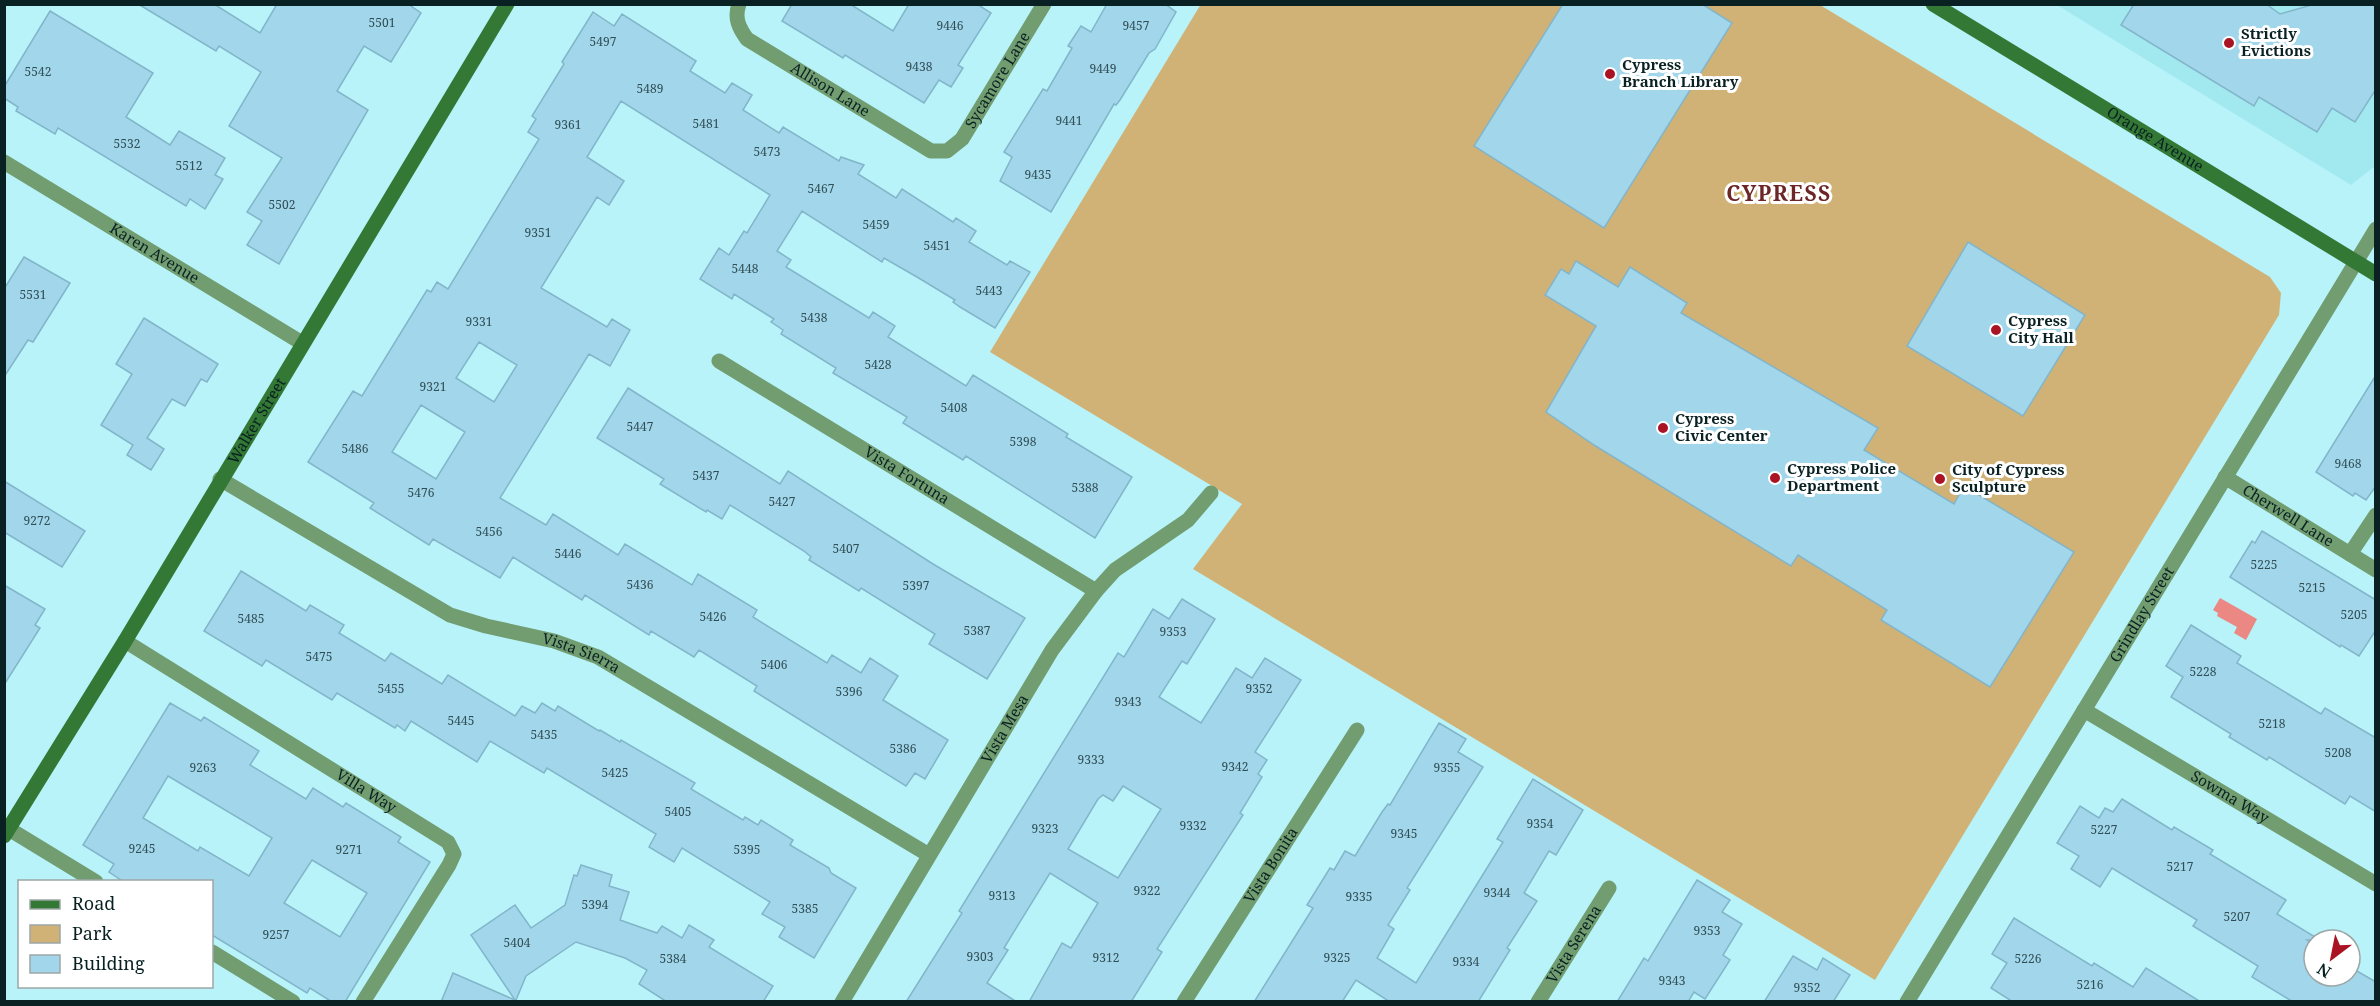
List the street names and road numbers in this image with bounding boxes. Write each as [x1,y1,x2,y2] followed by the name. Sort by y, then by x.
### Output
[960,28,1034,132] street label: Sycamore Lane
[787,57,874,121] street label: Allison Lane
[2103,101,2208,176] street label: Orange Avenue
[106,218,203,287] street label: Karen Avenue
[223,374,290,467] street label: Walker Street
[861,441,954,508] street label: Vista Fortuna
[2239,479,2338,551] street label: Cherwell Lane
[2104,563,2178,666] street label: Grindlay Street
[541,628,624,677] street label: Vista Sierra
[976,690,1032,766] street label: Vista Mesa
[333,764,401,817] street label: Villa Way
[2188,765,2274,827] street label: Sowma Way
[1239,823,1302,906] street label: Vista Bonita
[1541,901,1605,987] street label: Vista Serena

